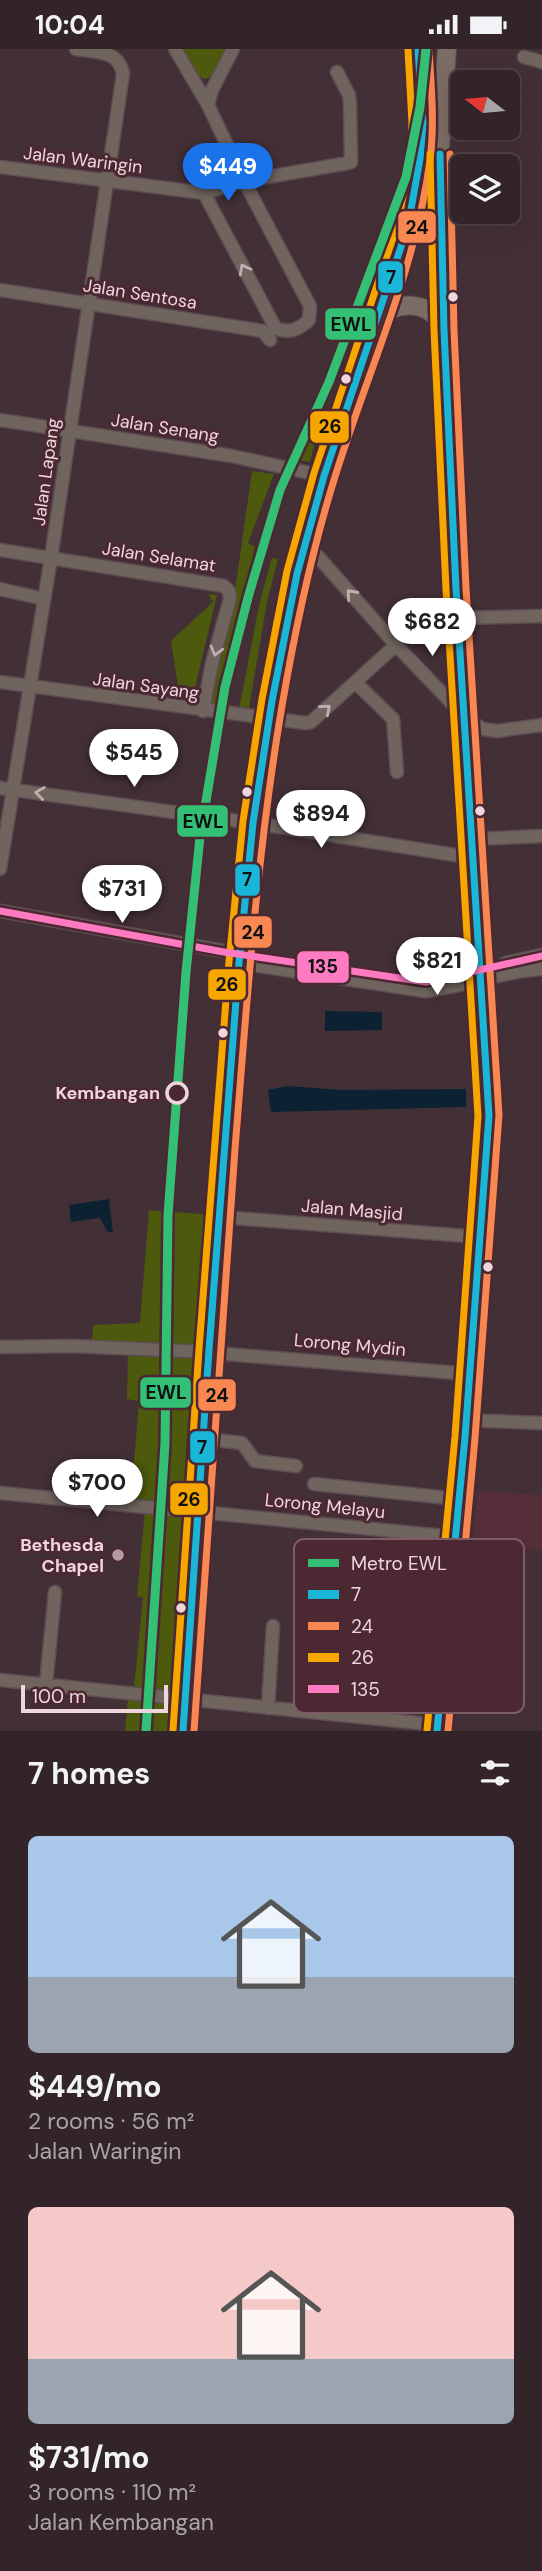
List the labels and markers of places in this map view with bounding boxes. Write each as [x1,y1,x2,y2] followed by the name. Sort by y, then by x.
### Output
[187,143,269,203] pin: $449
[446,290,460,304] unlabelled marker
[339,372,353,386] unlabelled marker
[391,599,473,658] pin: $682
[93,729,175,789] pin: $545
[240,785,254,799] unlabelled marker
[280,791,362,850] pin: $894
[473,804,487,818] unlabelled marker
[81,865,163,925] pin: $731
[396,937,478,997] pin: $821
[216,1026,230,1040] unlabelled marker
[55,1081,160,1105] place label: Kembangan
[166,1082,188,1104] marker: Kembangan
[481,1260,495,1274] unlabelled marker
[56,1459,138,1519] pin: $700
[20,1533,104,1578] place label: Bethesda Chapel
[110,1547,126,1563] marker: Bethesda Chapel
[174,1601,188,1615] unlabelled marker

